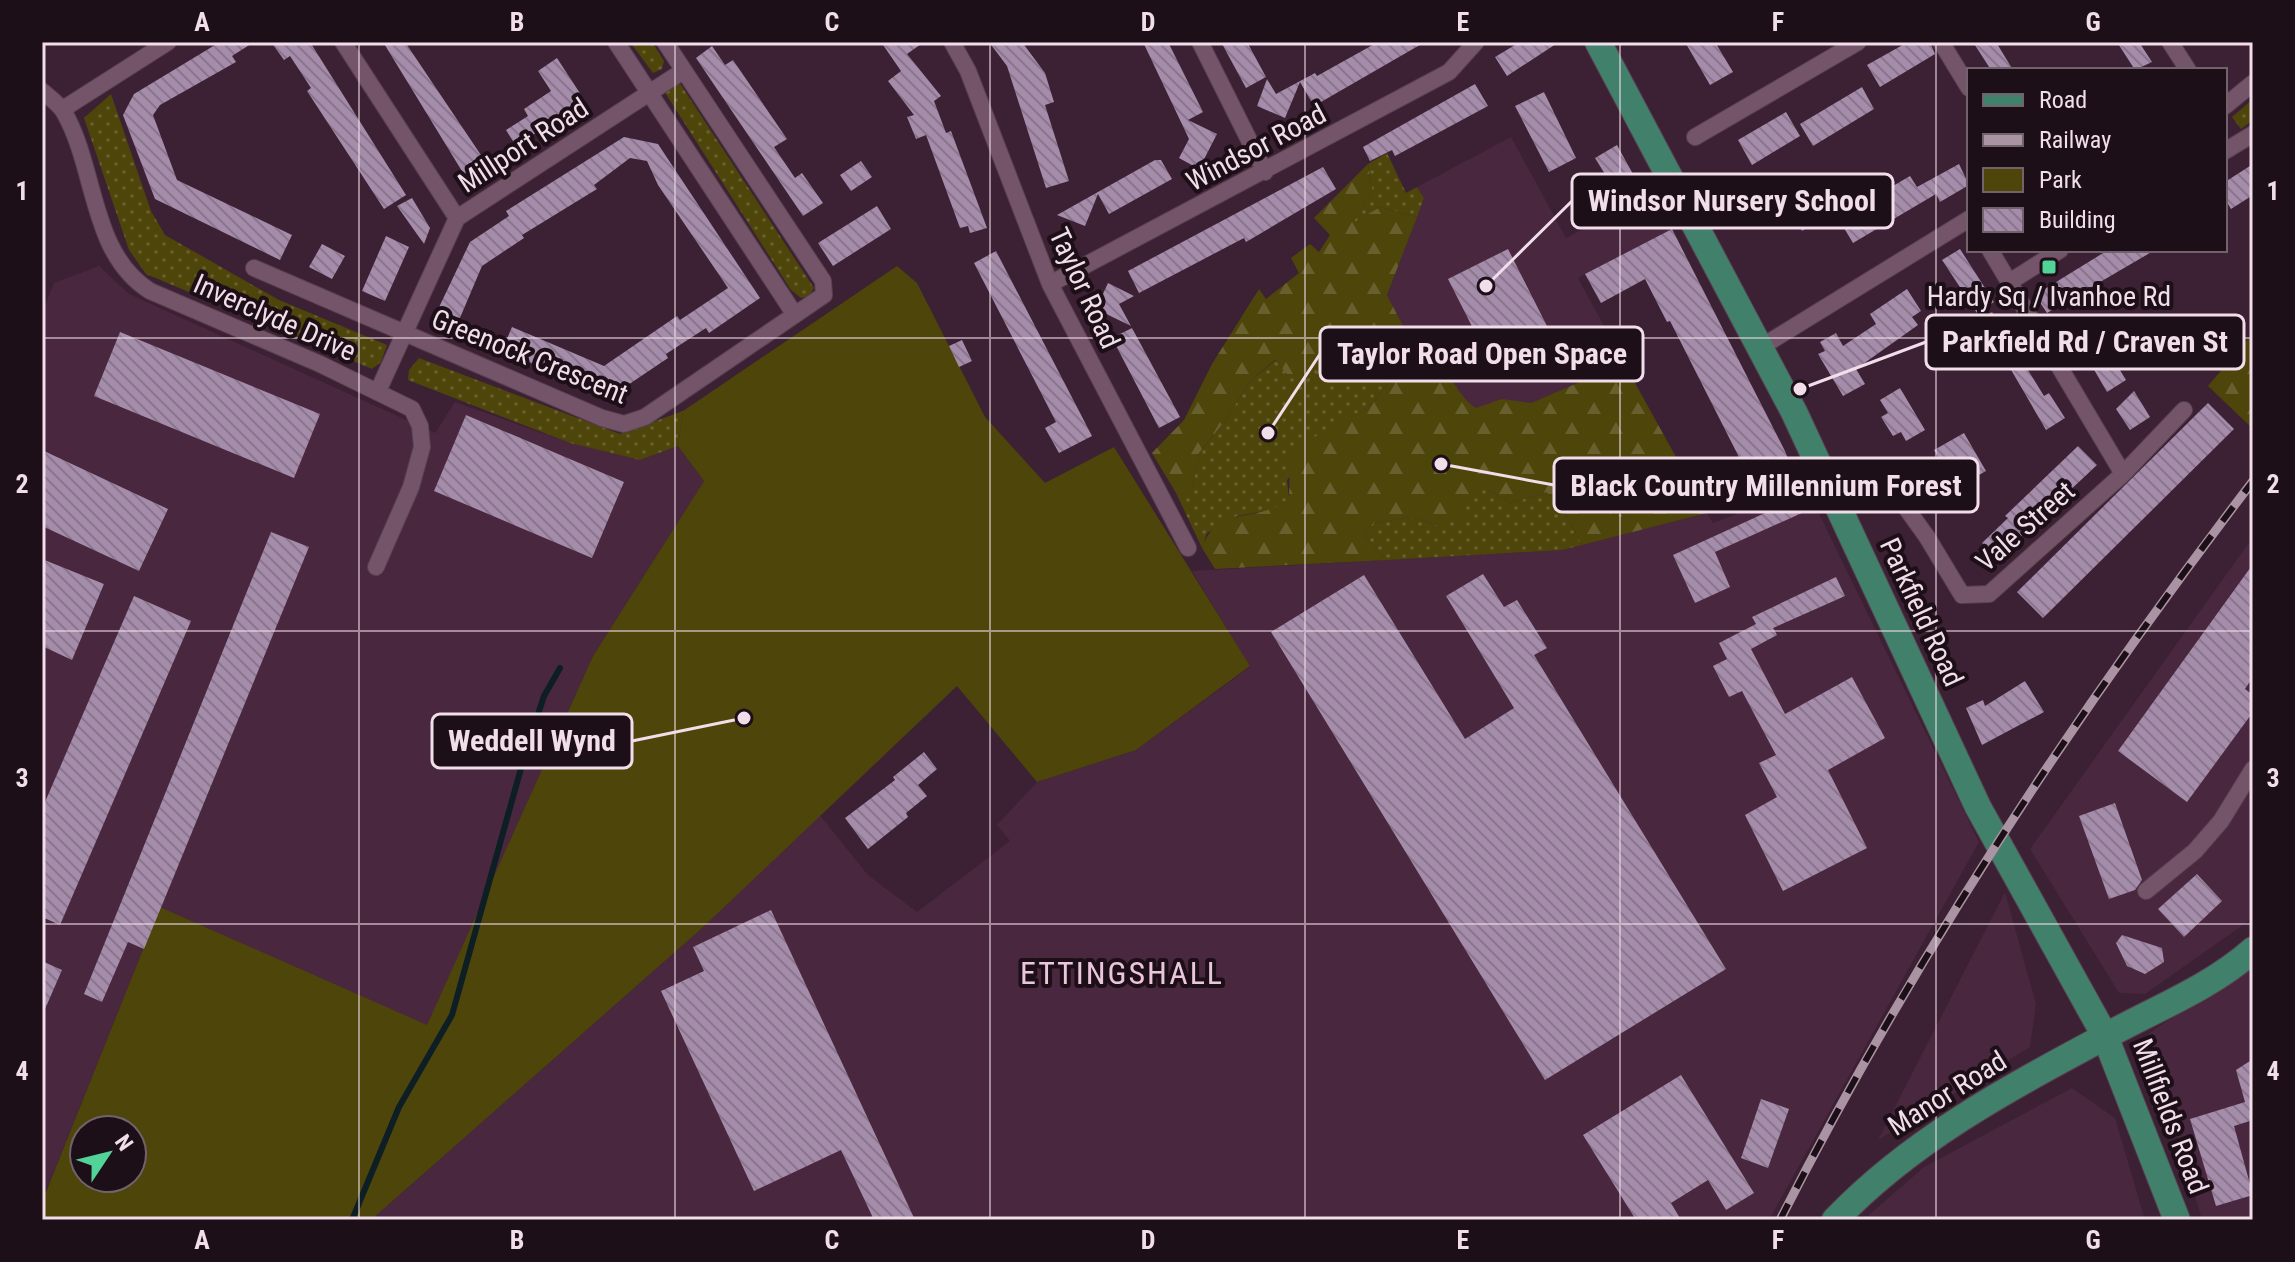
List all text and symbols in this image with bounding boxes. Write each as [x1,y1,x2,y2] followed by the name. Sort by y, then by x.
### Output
[194,7,210,37] text: A
[510,7,524,37] text: B
[825,7,840,37] text: C
[1141,7,1155,37] text: D
[1457,7,1470,37] text: E
[1772,7,1784,37] text: F
[2085,7,2101,37] text: G
[1967,68,2227,252] legend
[2039,86,2087,114] text: Road
[452,91,595,200] street label: Millport Road
[1181,97,1332,198] street label: Windsor Road
[2039,126,2111,154] text: Railway
[2039,166,2082,194] text: Park
[1572,174,1893,228] callout: Windsor Nursery School
[15,176,29,206] text: 1
[2266,176,2280,206] text: 1
[1588,183,1876,218] text: Windsor Nursery School
[2039,206,2116,234] text: Building
[1042,223,1127,354] street label: Taylor Road
[2040,258,2058,276] marker: Hardy Sq / Ivanhoe Rd
[189,267,361,368] street label: Inverclyde Drive
[1927,280,2171,313] place label: Hardy Sq / Ivanhoe Rd
[427,302,633,411] street label: Greenock Crescent
[1926,315,2244,369] callout: Parkfield Rd / Craven St
[1942,324,2228,359] text: Parkfield Rd / Craven St
[1320,327,1643,381] callout: Taylor Road Open Space
[1337,336,1627,371] text: Taylor Road Open Space
[1554,458,1978,512] callout: Black Country Millennium Forest
[1570,468,1962,503] text: Black Country Millennium Forest
[15,469,29,499] text: 2
[2266,469,2280,499] text: 2
[1969,475,2081,578] street label: Vale Street
[1873,533,1970,692] street label: Parkfield Road
[432,714,632,768] callout: Weddell Wynd
[448,723,616,758] text: Weddell Wynd
[15,763,29,793] text: 3
[2266,763,2280,793] text: 3
[1020,954,1224,992] district label: ETTINGSHALL
[2126,1034,2215,1198] street label: Millfields Road
[1882,1044,2013,1143] street label: Manor Road
[15,1056,29,1086] text: 4
[2266,1056,2280,1086] text: 4
[68,1114,148,1194] north arrow
[110,1130,138,1156] text: N
[194,1225,210,1255] text: A
[510,1225,524,1255] text: B
[825,1225,840,1255] text: C
[1141,1225,1155,1255] text: D
[1457,1225,1470,1255] text: E
[1772,1225,1784,1255] text: F
[2085,1225,2101,1255] text: G

